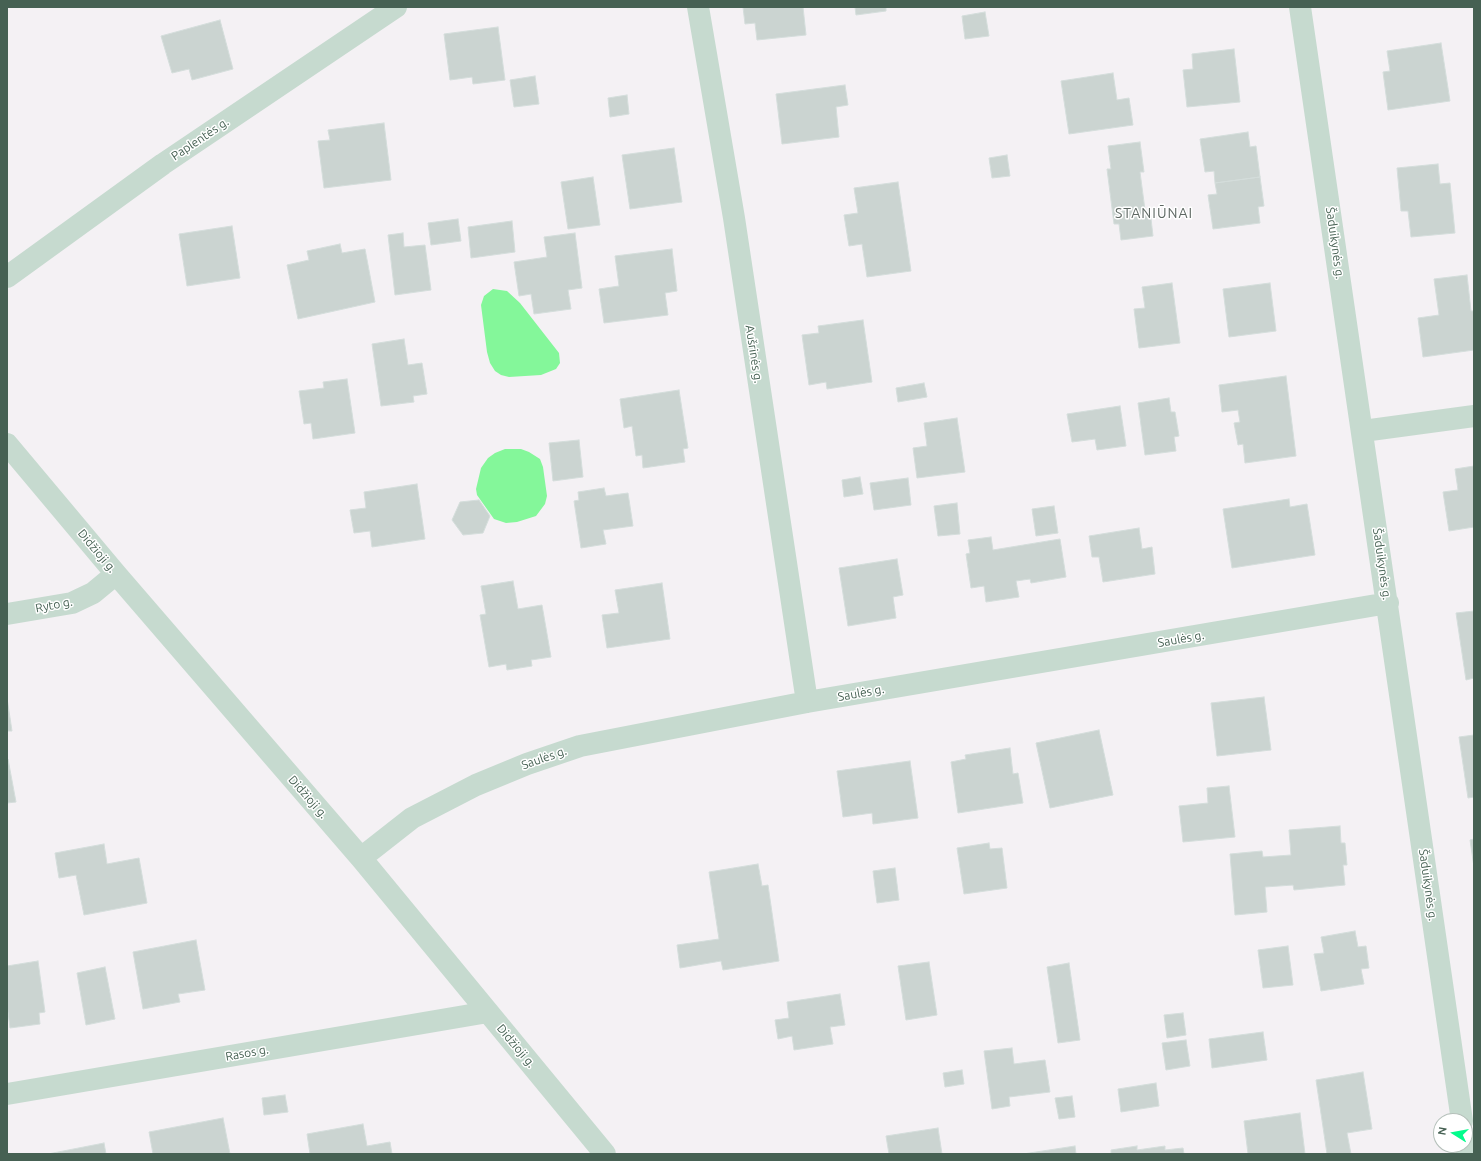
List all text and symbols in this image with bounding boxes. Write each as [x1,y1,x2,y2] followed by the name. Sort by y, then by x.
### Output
[169,115,231,163] street label: Paplentės g.
[1115,205,1193,221] district label: STANIŪNAI
[1323,206,1347,280] street label: Šaduikynės g.
[742,324,766,384] street label: Aušrinės g.
[75,526,119,576] street label: Didžioji g.
[1370,527,1394,601] street label: Šaduikynės g.
[34,594,74,616] street label: Ryto g.
[1157,628,1205,650] street label: Saulės g.
[837,682,885,704] street label: Saulės g.
[519,744,569,772] street label: Saulės g.
[285,773,331,821] street label: Didžioji g.
[1416,848,1440,922] street label: Šaduikynės g.
[494,1021,538,1071] street label: Didžioji g.
[224,1042,270,1064] street label: Rasos g.
[1433,1113,1473,1153] north arrow
[1436,1126,1449,1136] text: N

